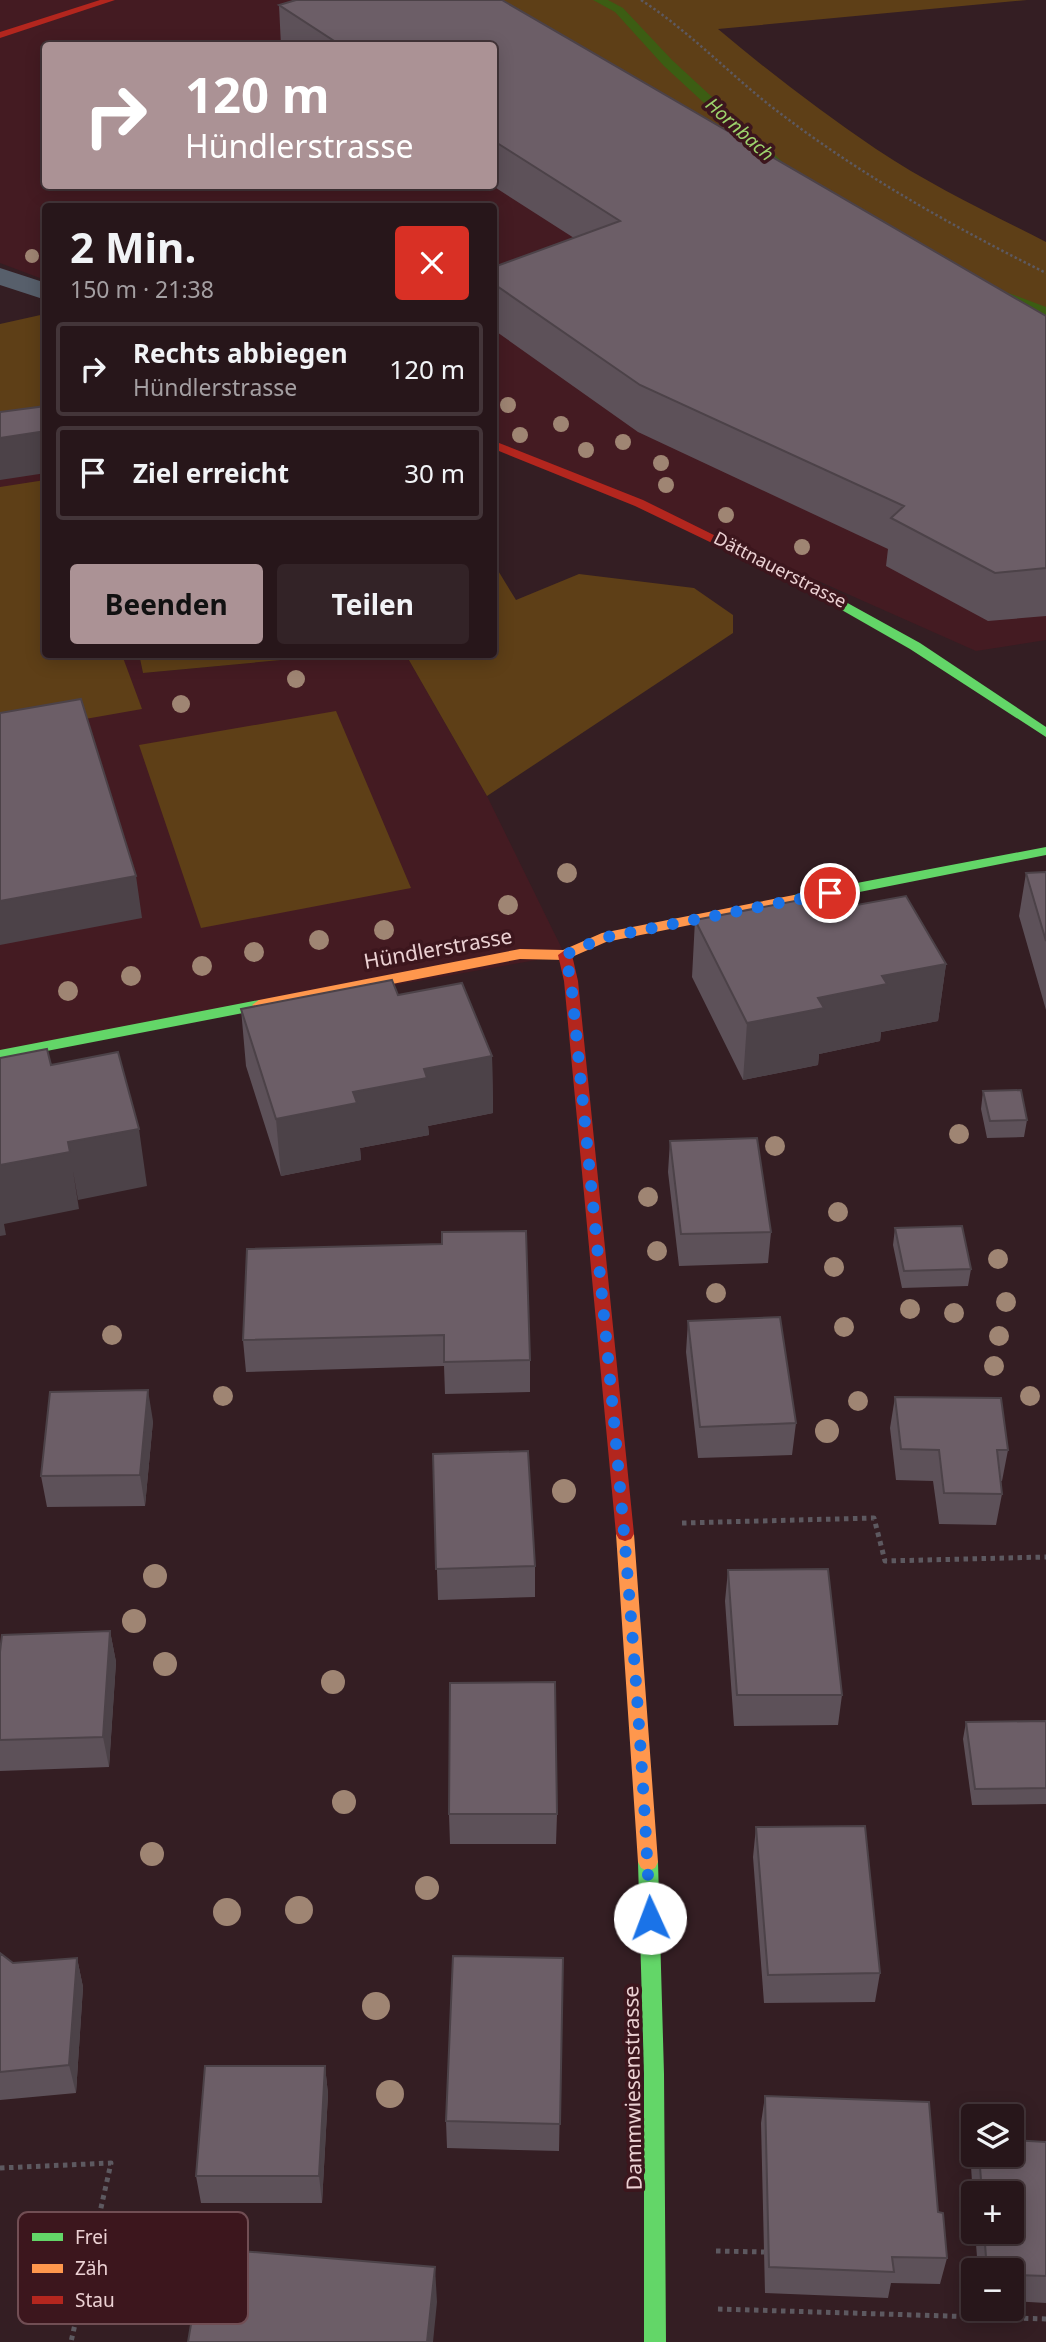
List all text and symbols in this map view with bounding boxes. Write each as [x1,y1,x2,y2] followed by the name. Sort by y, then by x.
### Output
[185,61,330,127] text: 120 m
[70,70,161,161] icon: right
[700,91,780,167] water label: Hornbach
[185,124,414,167] text: Hündlerstrasse
[70,218,196,275] text: 2 Min.
[395,226,469,300] button: close
[70,273,214,305] text: 150 m · 21:38
[133,335,348,371] text: Rechts abbiegen
[74,350,112,388] icon: right
[389,351,465,387] text: 120 m
[133,371,297,403] text: Hündlerstrasse
[74,454,112,492] icon: arrive
[133,455,289,491] text: Ziel erreicht
[404,455,465,491] text: 30 m
[710,525,851,613] street label: Dättnauerstrasse
[70,564,263,644] button: Beenden
[277,564,469,644] button: Teilen
[800,863,860,923] pin
[811,874,849,912] icon: arrive
[362,921,514,975] street label: Hündlerstrasse
[613,1881,687,1955] position arrow
[616,1985,648,2191] street label: Dammwiesenstrasse
[961,2104,1024,2321] map controls
[961,2104,1024,2167] button: layers
[961,2181,1024,2244] button: +
[18,2212,248,2324] legend
[75,2224,108,2250] text: Frei
[75,2255,108,2281] text: Zäh
[961,2258,1024,2321] button: −
[75,2287,115,2313] text: Stau

